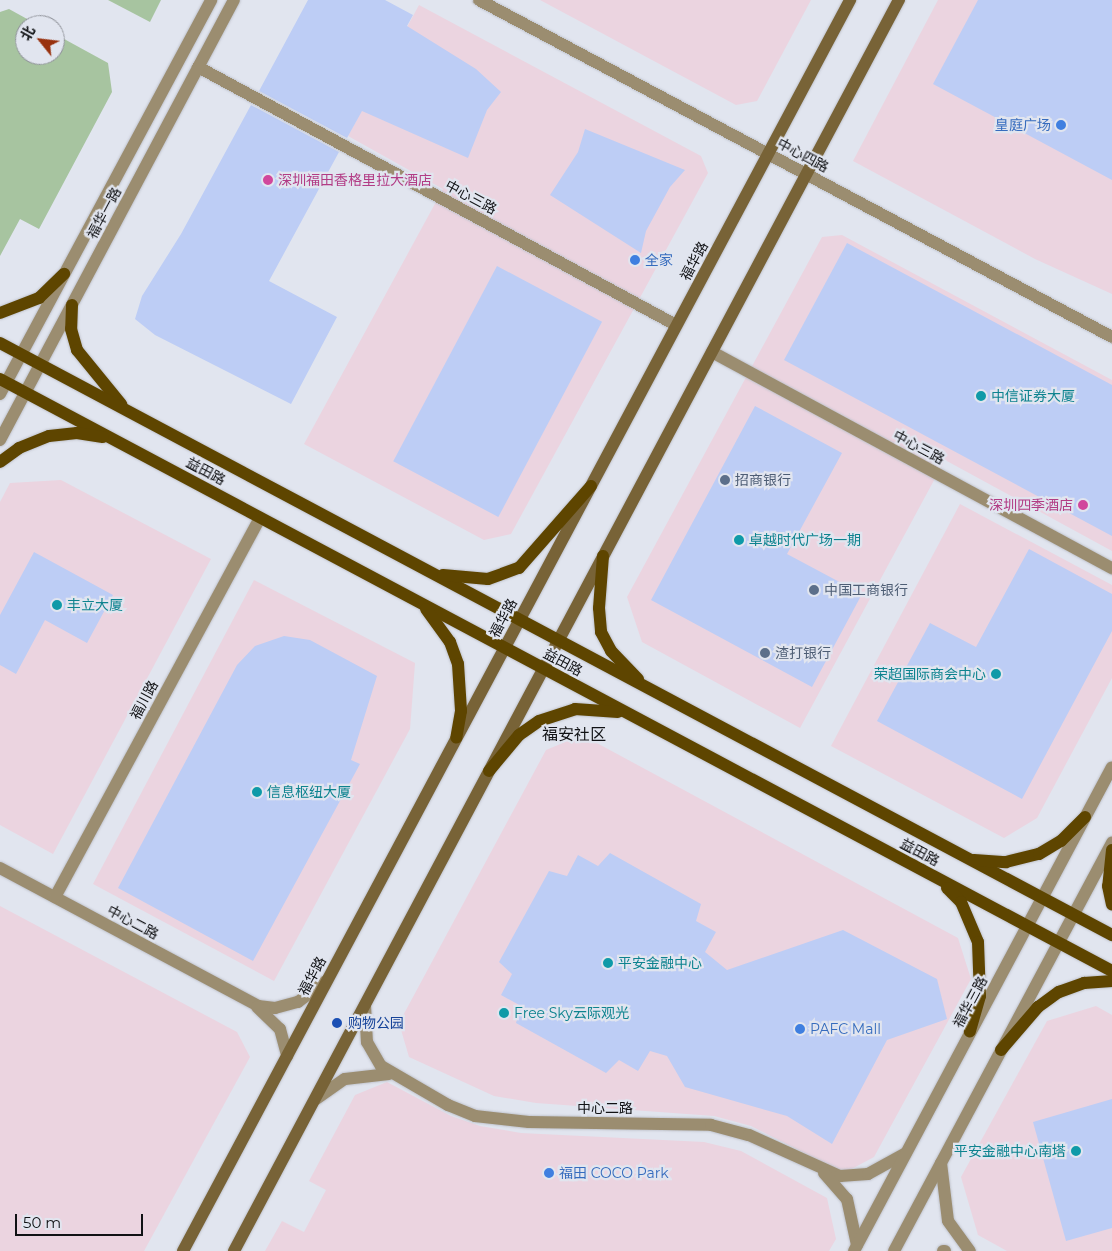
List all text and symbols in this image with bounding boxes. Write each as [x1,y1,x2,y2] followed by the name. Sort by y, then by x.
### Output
[15,15,65,65] north arrow
[16,23,39,44] text: 北
[995,117,1051,133] place label: 皇庭广场
[1055,119,1067,131] marker: 皇庭广场
[774,134,832,176] street label: 中心四路
[278,172,432,188] place label: 深圳福田香格里拉大酒店
[262,174,274,186] marker: 深圳福田香格里拉大酒店
[442,176,500,218] street label: 中心三路
[83,184,125,242] street label: 福华一路
[677,239,711,283] street label: 福华路
[645,252,673,268] place label: 全家
[629,254,641,266] marker: 全家
[991,388,1075,404] place label: 中信证券大厦
[975,390,987,402] marker: 中信证券大厦
[890,426,948,468] street label: 中心三路
[184,454,228,488] street label: 益田路
[735,472,791,488] place label: 招商银行
[719,474,731,486] marker: 招商银行
[989,497,1073,513] place label: 深圳四季酒店
[1077,499,1089,511] marker: 深圳四季酒店
[749,532,861,548] place label: 卓越时代广场一期
[733,534,745,546] marker: 卓越时代广场一期
[824,582,908,598] place label: 中国工商银行
[808,584,820,596] marker: 中国工商银行
[486,596,520,640] street label: 福华路
[67,597,123,613] place label: 丰立大厦
[51,599,63,611] marker: 丰立大厦
[541,645,585,679] street label: 益田路
[775,645,831,661] place label: 渣打银行
[759,647,771,659] marker: 渣打银行
[874,666,986,682] place label: 荣超国际商会中心
[990,668,1002,680] marker: 荣超国际商会中心
[127,678,161,722] street label: 福川路
[542,725,606,745] district label: 福安社区
[267,784,351,800] place label: 信息枢纽大厦
[251,786,263,798] marker: 信息枢纽大厦
[898,835,942,869] street label: 益田路
[104,901,162,943] street label: 中心二路
[295,954,329,998] street label: 福华路
[618,955,702,971] place label: 平安金融中心
[602,957,614,969] marker: 平安金融中心
[949,973,991,1031] street label: 福华三路
[514,1005,629,1021] place label: Free Sky云际观光
[498,1007,510,1019] marker: Free Sky云际观光
[348,1015,404,1031] place label: 购物公园
[330,1016,344,1030] marker: 购物公园
[810,1021,881,1037] place label: PAFC Mall
[794,1023,806,1035] marker: PAFC Mall
[577,1100,633,1116] street label: 中心二路
[954,1143,1066,1159] place label: 平安金融中心南塔
[1070,1145,1082,1157] marker: 平安金融中心南塔
[559,1165,669,1181] place label: 福田 COCO Park
[543,1167,555,1179] marker: 福田 COCO Park
[18,1204,145,1236] scale bar
[23,1213,61,1232] text: 50 m

